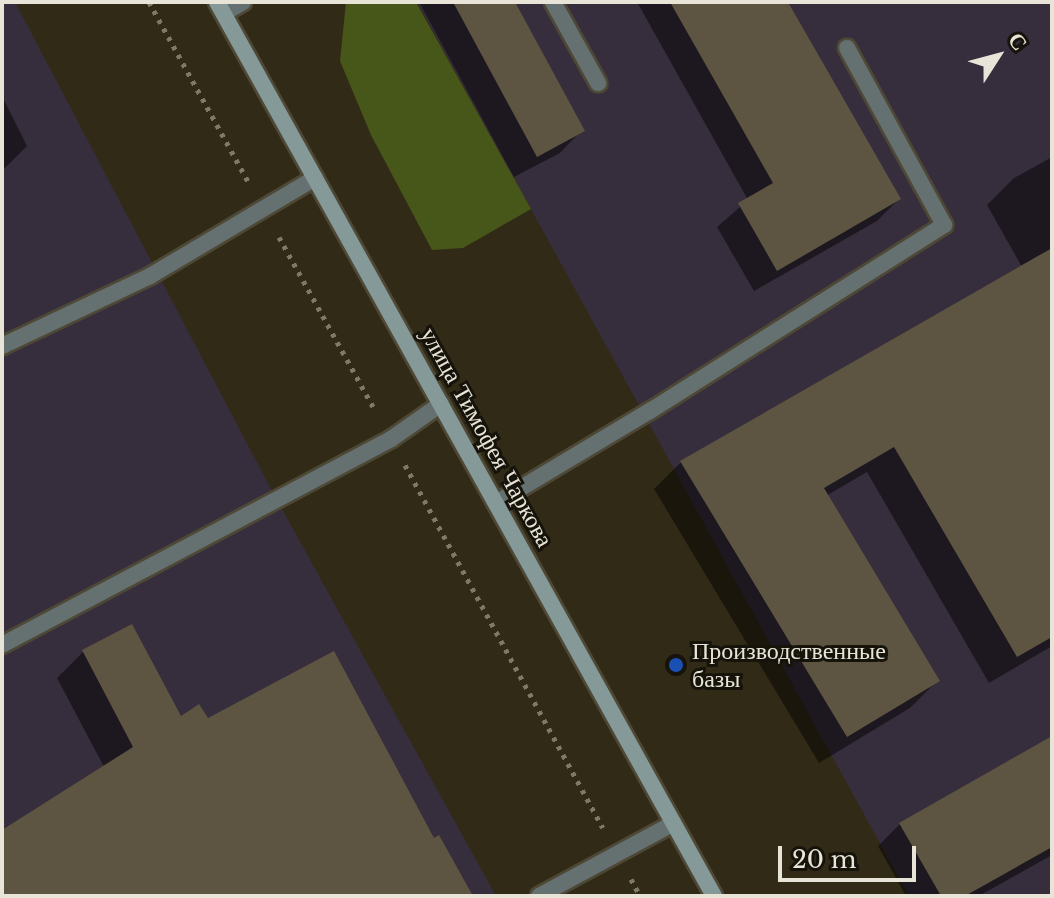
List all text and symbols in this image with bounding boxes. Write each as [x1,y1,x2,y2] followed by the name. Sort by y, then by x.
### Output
[958,16,1038,96] north arrow
[1002,27,1033,56] text: С
[415,322,559,552] street label: улица Тимофея Чаркова
[692,637,886,693] place label: Производственные базы
[667,656,685,674] marker: Производственные базы
[782,830,920,880] scale bar
[792,845,857,874] text: 20 m

